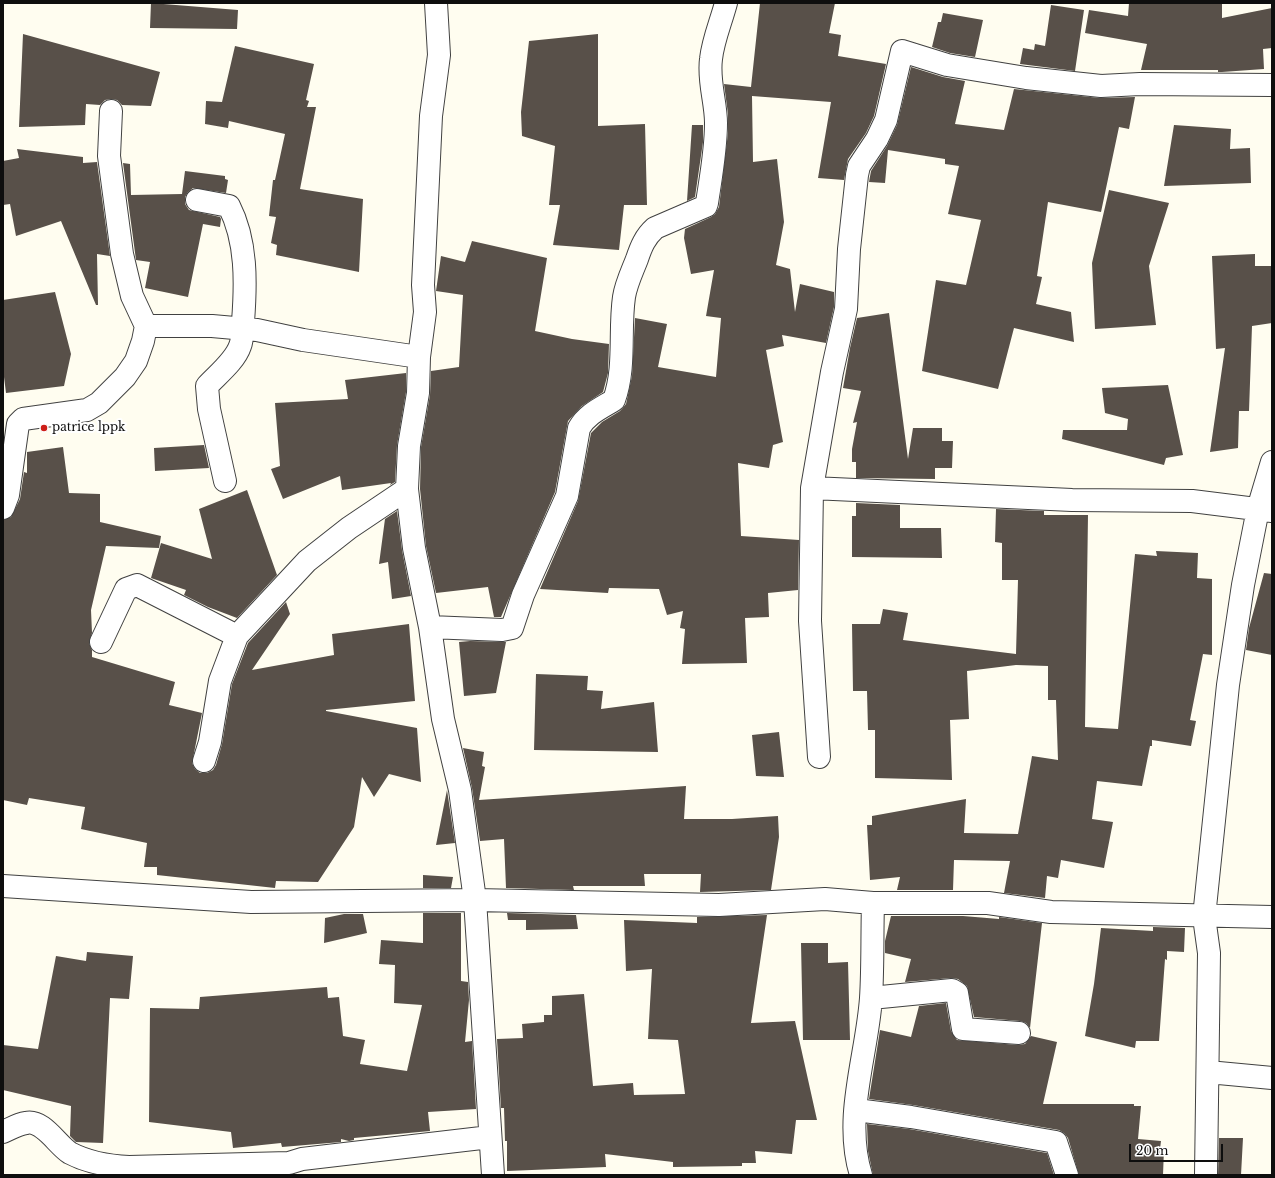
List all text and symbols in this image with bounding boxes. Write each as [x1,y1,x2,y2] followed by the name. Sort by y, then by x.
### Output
[52,421,125,435] place label: patrice lppk
[39,423,49,433] marker: patrice lppk
[1131,1136,1225,1162] scale bar
[1136,1143,1168,1158] text: 20 m

